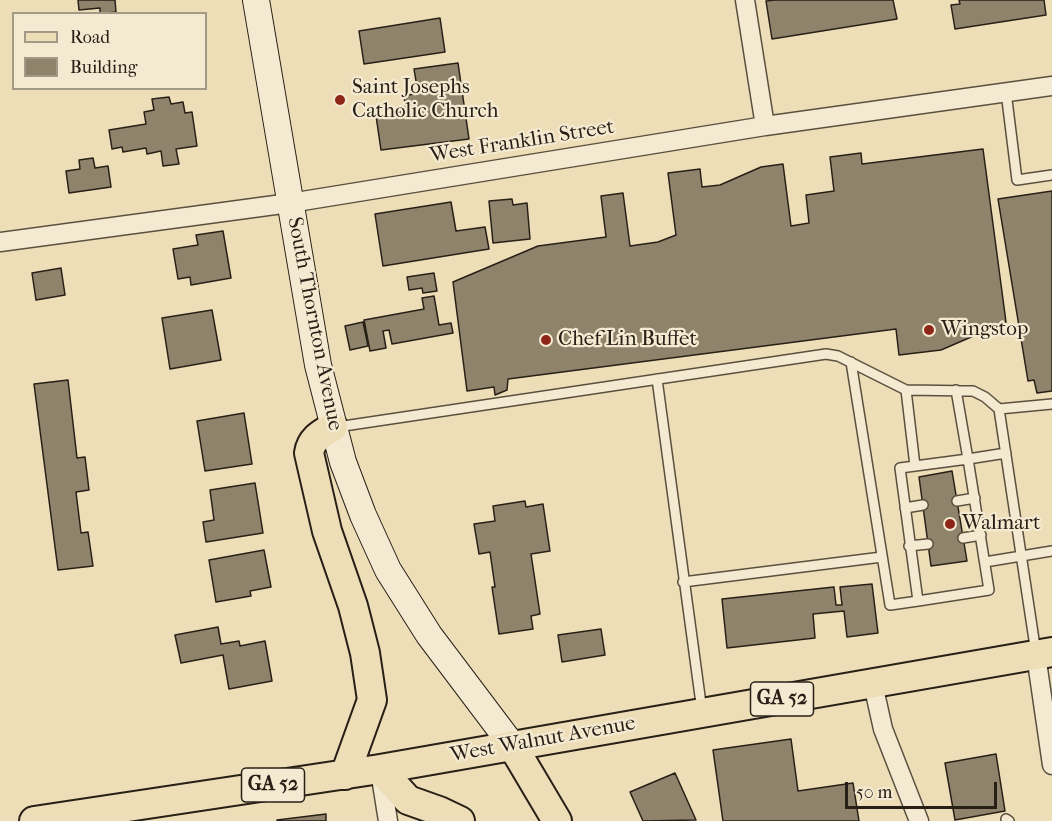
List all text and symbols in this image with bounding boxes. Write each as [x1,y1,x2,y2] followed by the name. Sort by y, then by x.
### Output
[12,12,207,90] legend
[70,27,110,48] text: Road
[70,57,137,78] text: Building
[352,75,499,125] place label: Saint Josephs Catholic Church
[333,93,347,107] marker: Saint Josephs Catholic Church
[428,115,616,169] street label: West Franklin Street
[281,215,347,433] street label: South Thornton Avenue
[941,317,1028,343] place label: Wingstop
[922,323,936,337] marker: Wingstop
[558,327,697,353] place label: Chef Lin Buffet
[539,333,553,347] marker: Chef Lin Buffet
[962,511,1040,537] place label: Walmart
[943,517,957,531] marker: Walmart
[750,682,814,716] road number: GA 52
[448,711,638,769] street label: West Walnut Avenue
[242,768,304,802] road number: GA 52
[848,770,1000,808] scale bar
[856,782,892,803] text: 50 m

